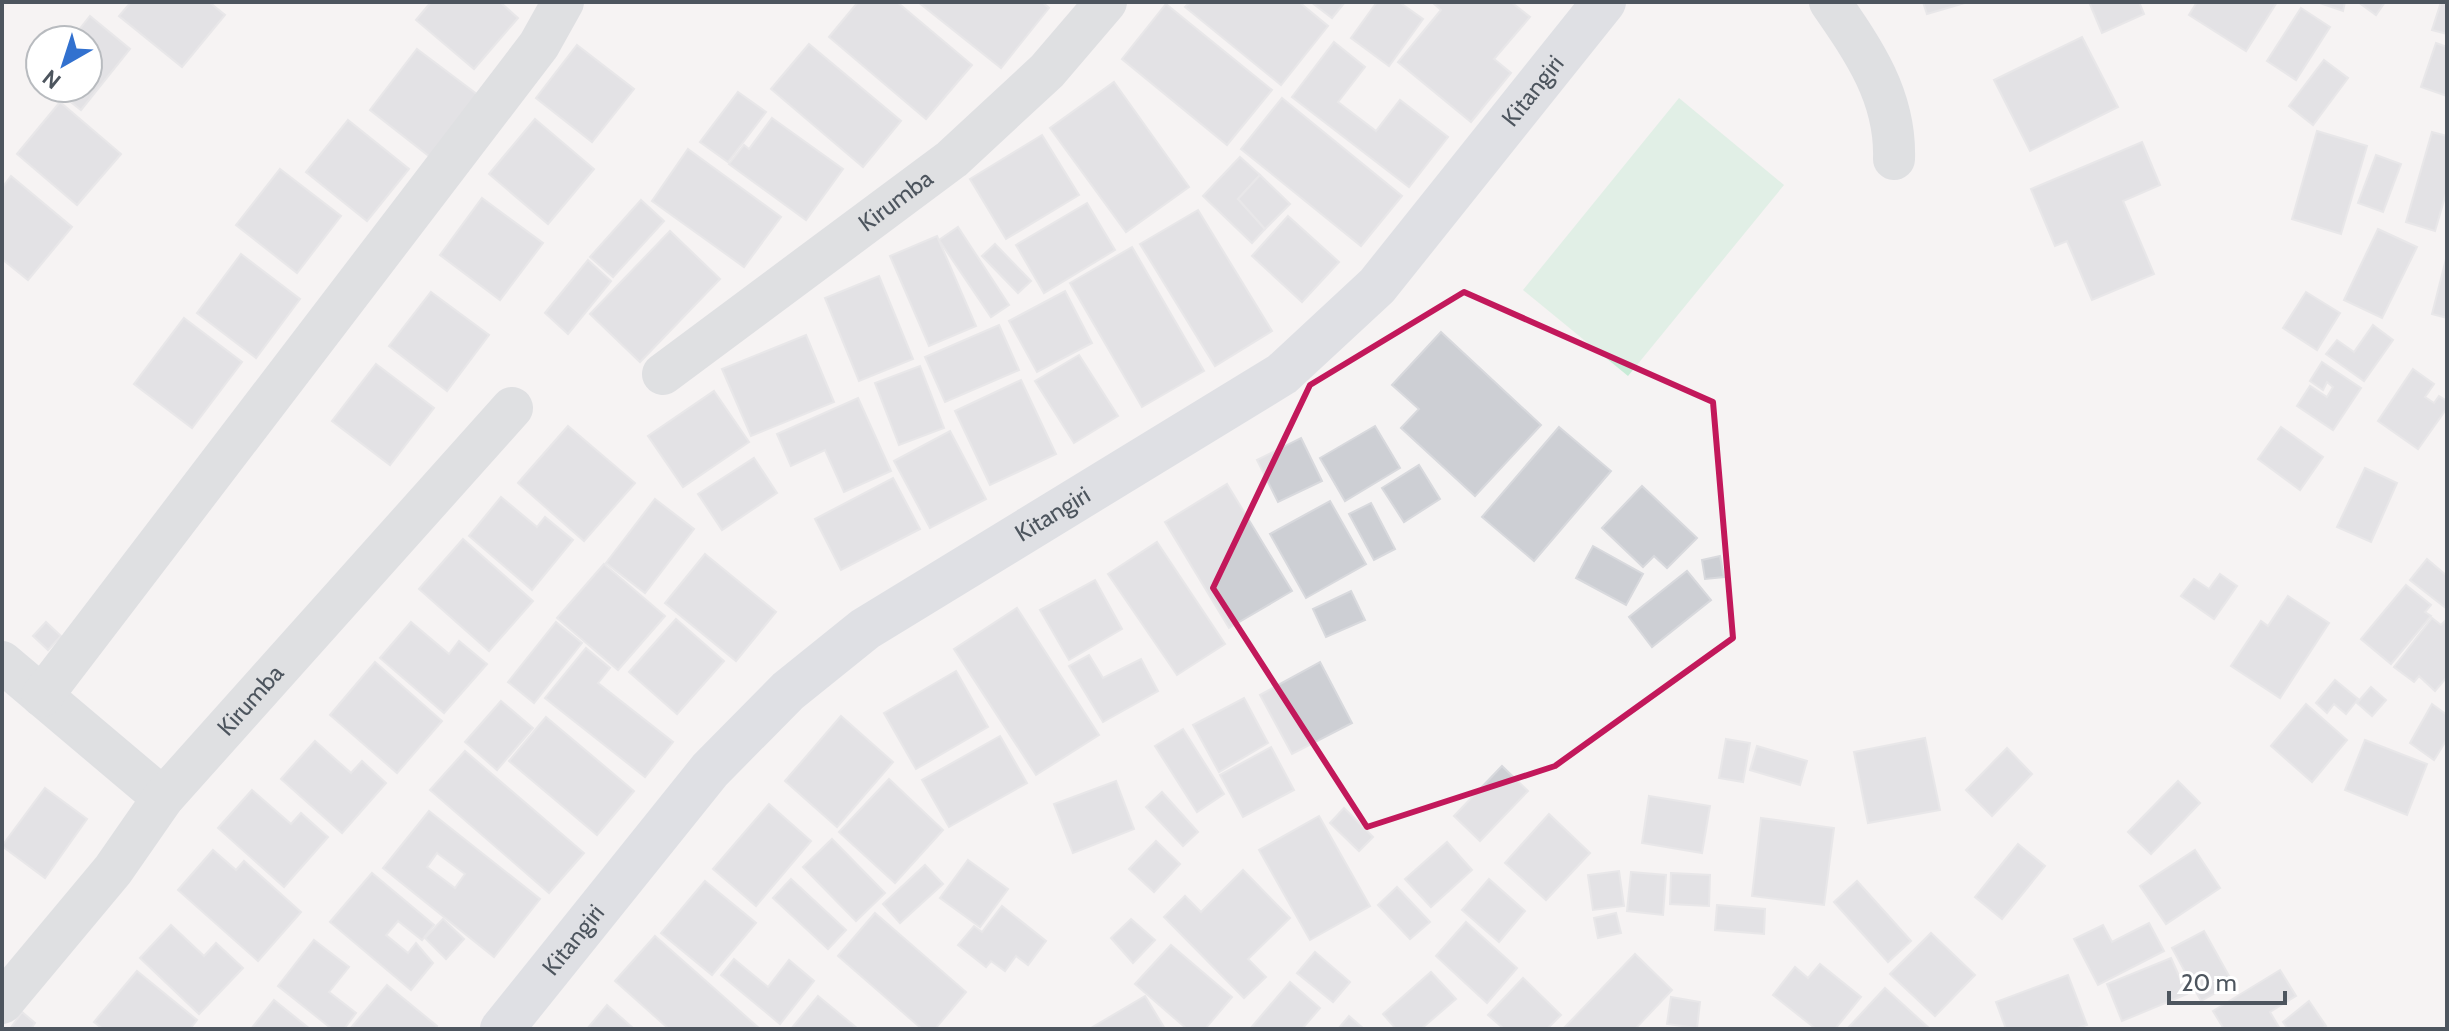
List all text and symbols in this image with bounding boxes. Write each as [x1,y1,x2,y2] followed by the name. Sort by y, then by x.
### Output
[24,24,104,104] north arrow
[1495,49,1570,132] street label: Kitangiri
[37,64,66,95] text: N
[852,163,939,238] street label: Kirumba
[1010,480,1095,548] street label: Kitangiri
[211,658,290,741] street label: Kirumba
[536,899,610,981] street label: Kitangiri
[2169,955,2285,1005] scale bar
[2181,968,2237,997] text: 20 m

